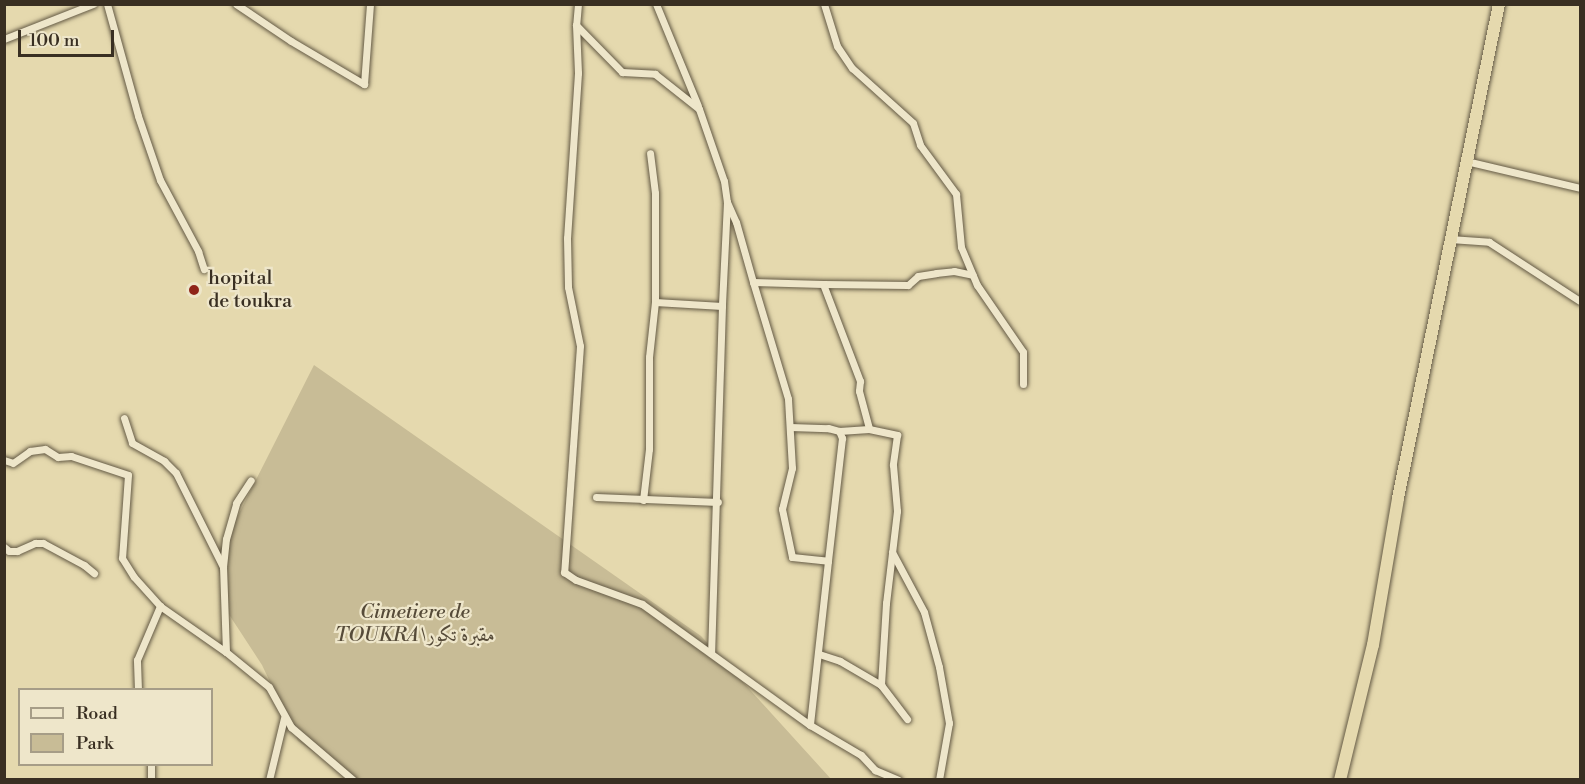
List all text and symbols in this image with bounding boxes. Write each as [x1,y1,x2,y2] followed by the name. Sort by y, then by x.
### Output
[21,18,117,56] scale bar
[29,29,80,52] text: 100 m
[208,266,292,313] place label: hopital de toukra
[185,281,203,299] marker: hopital de toukra
[335,601,495,648] park label: Cimetiere de TOUKRA مقبرة تكورا
[18,688,213,766] legend
[76,702,118,725] text: Road
[76,732,113,755] text: Park

